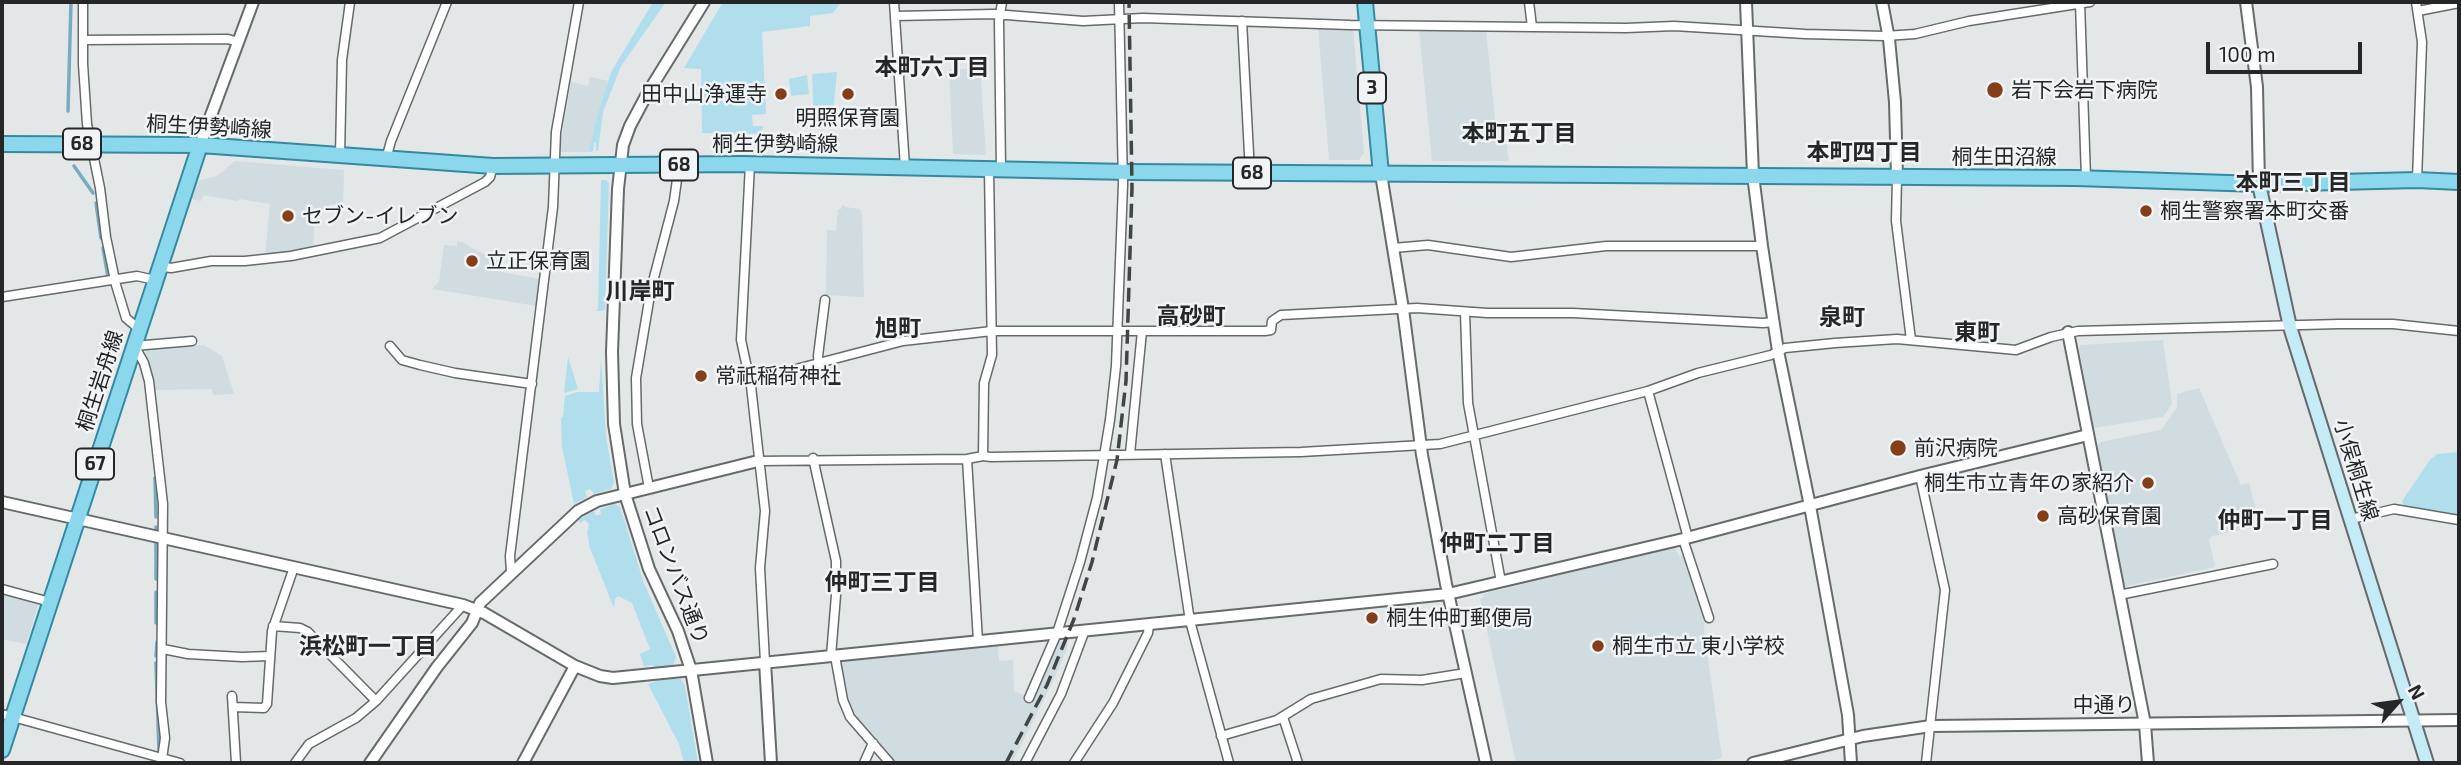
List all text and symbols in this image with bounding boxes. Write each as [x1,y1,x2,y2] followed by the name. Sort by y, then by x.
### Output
[2209,28,2365,72] scale bar
[2219,41,2276,66] text: 100 m
[875,53,989,81] district label: 本町六丁目
[1358,72,1386,104] road number: 3
[2011,77,2158,103] place label: 岩下会岩下病院
[1985,80,2005,100] marker: 岩下会岩下病院
[641,81,767,107] place label: 田中山浄運寺
[773,86,789,102] marker: 田中山浄運寺
[840,86,856,102] marker: 明照保育園
[796,105,900,131] place label: 明照保育園
[145,111,273,143] street label: 桐生伊勢崎線
[1462,119,1576,147] district label: 本町五丁目
[63,128,101,160] road number: 68
[712,131,838,157] street label: 桐生伊勢崎線
[1807,138,1921,166] district label: 本町四丁目
[1952,144,2056,170] street label: 桐生田沼線
[660,150,698,181] road number: 68
[1233,158,1271,188] road number: 68
[2236,168,2350,196] district label: 本町三丁目
[2160,198,2349,224] place label: 桐生警察署本町交番
[302,203,458,229] place label: セブン-イレブン
[2138,203,2154,219] marker: 桐生警察署本町交番
[280,208,296,224] marker: セブン-イレブン
[486,248,591,274] place label: 立正保育園
[464,253,480,269] marker: 立正保育園
[606,277,674,305] district label: 川岸町
[1157,302,1225,330] district label: 高砂町
[1819,303,1865,331] district label: 泉町
[875,314,921,342] district label: 旭町
[1954,318,2000,346] district label: 東町
[72,327,128,435] street label: 桐生岩舟線
[715,363,841,389] place label: 常祇稲荷神社
[693,368,709,384] marker: 常祇稲荷神社
[2329,416,2383,524] street label: 小俣桐生線
[1914,435,1998,461] place label: 前沢病院
[1888,438,1908,458] marker: 前沢病院
[76,449,114,480] road number: 67
[1924,470,2134,496] place label: 桐生市立青年の家紹介
[2140,475,2156,491] marker: 桐生市立青年の家紹介
[638,502,714,648] street label: コロンバス通り
[2057,503,2162,529] place label: 高砂保育園
[2218,506,2332,534] district label: 仲町一丁目
[2035,508,2051,524] marker: 高砂保育園
[1440,529,1554,557] district label: 仲町二丁目
[825,568,939,596] district label: 仲町三丁目
[1386,605,1533,631] place label: 桐生仲町郵便局
[1364,610,1380,626] marker: 桐生仲町郵便局
[299,632,437,660] district label: 浜松町一丁目
[1612,633,1785,659] place label: 桐生市立 東小学校
[1590,638,1606,654] marker: 桐生市立 東小学校
[2363,667,2433,737] north arrow
[2404,680,2430,703] text: N
[2073,692,2135,718] street label: 中通り

